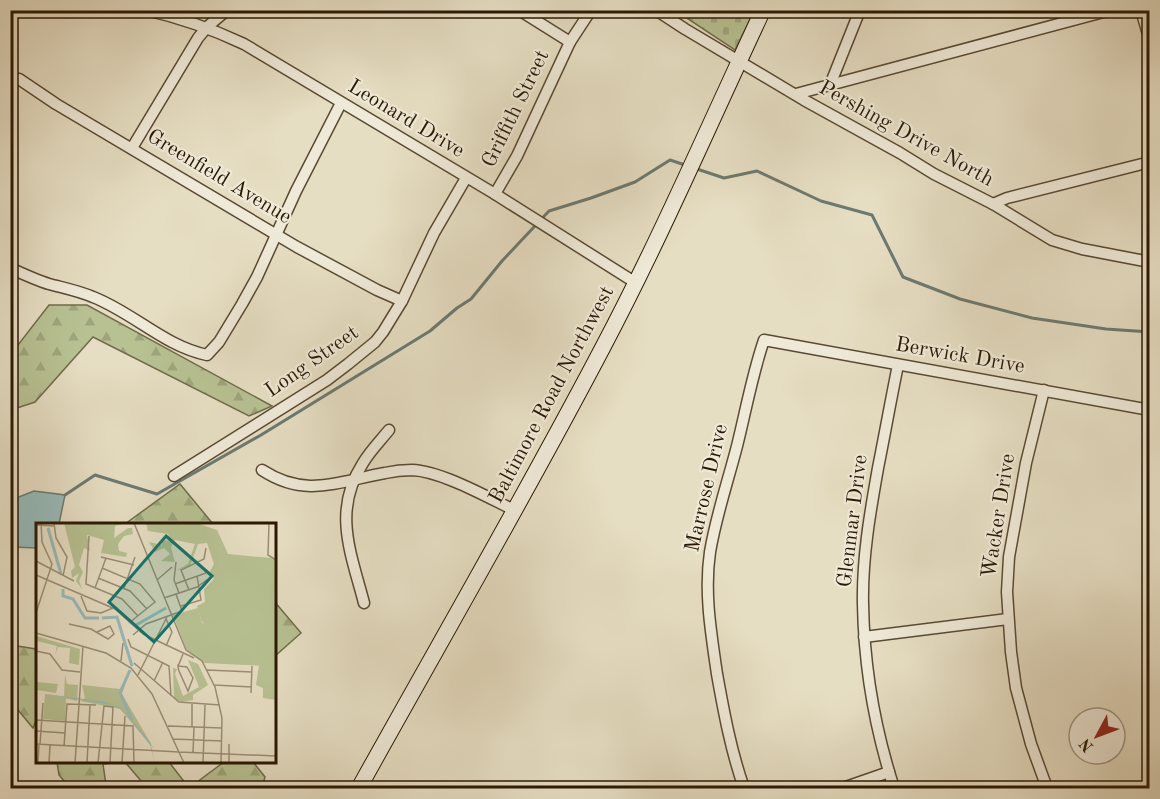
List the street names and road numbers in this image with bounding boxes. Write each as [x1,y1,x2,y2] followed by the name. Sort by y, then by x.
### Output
[479,47,553,171] street label: Griffith Street
[344,76,468,162] street label: Leonard Drive
[815,77,997,191] street label: Pershing Drive North
[143,126,295,228] street label: Greenfield Avenue
[486,283,618,507] street label: Baltimore Road Northwest
[261,322,363,402] street label: Long Street
[894,334,1026,378] street label: Berwick Drive
[682,422,732,554] street label: Marrose Drive
[979,452,1019,580] street label: Wacker Drive
[834,453,872,589] street label: Glenmar Drive

